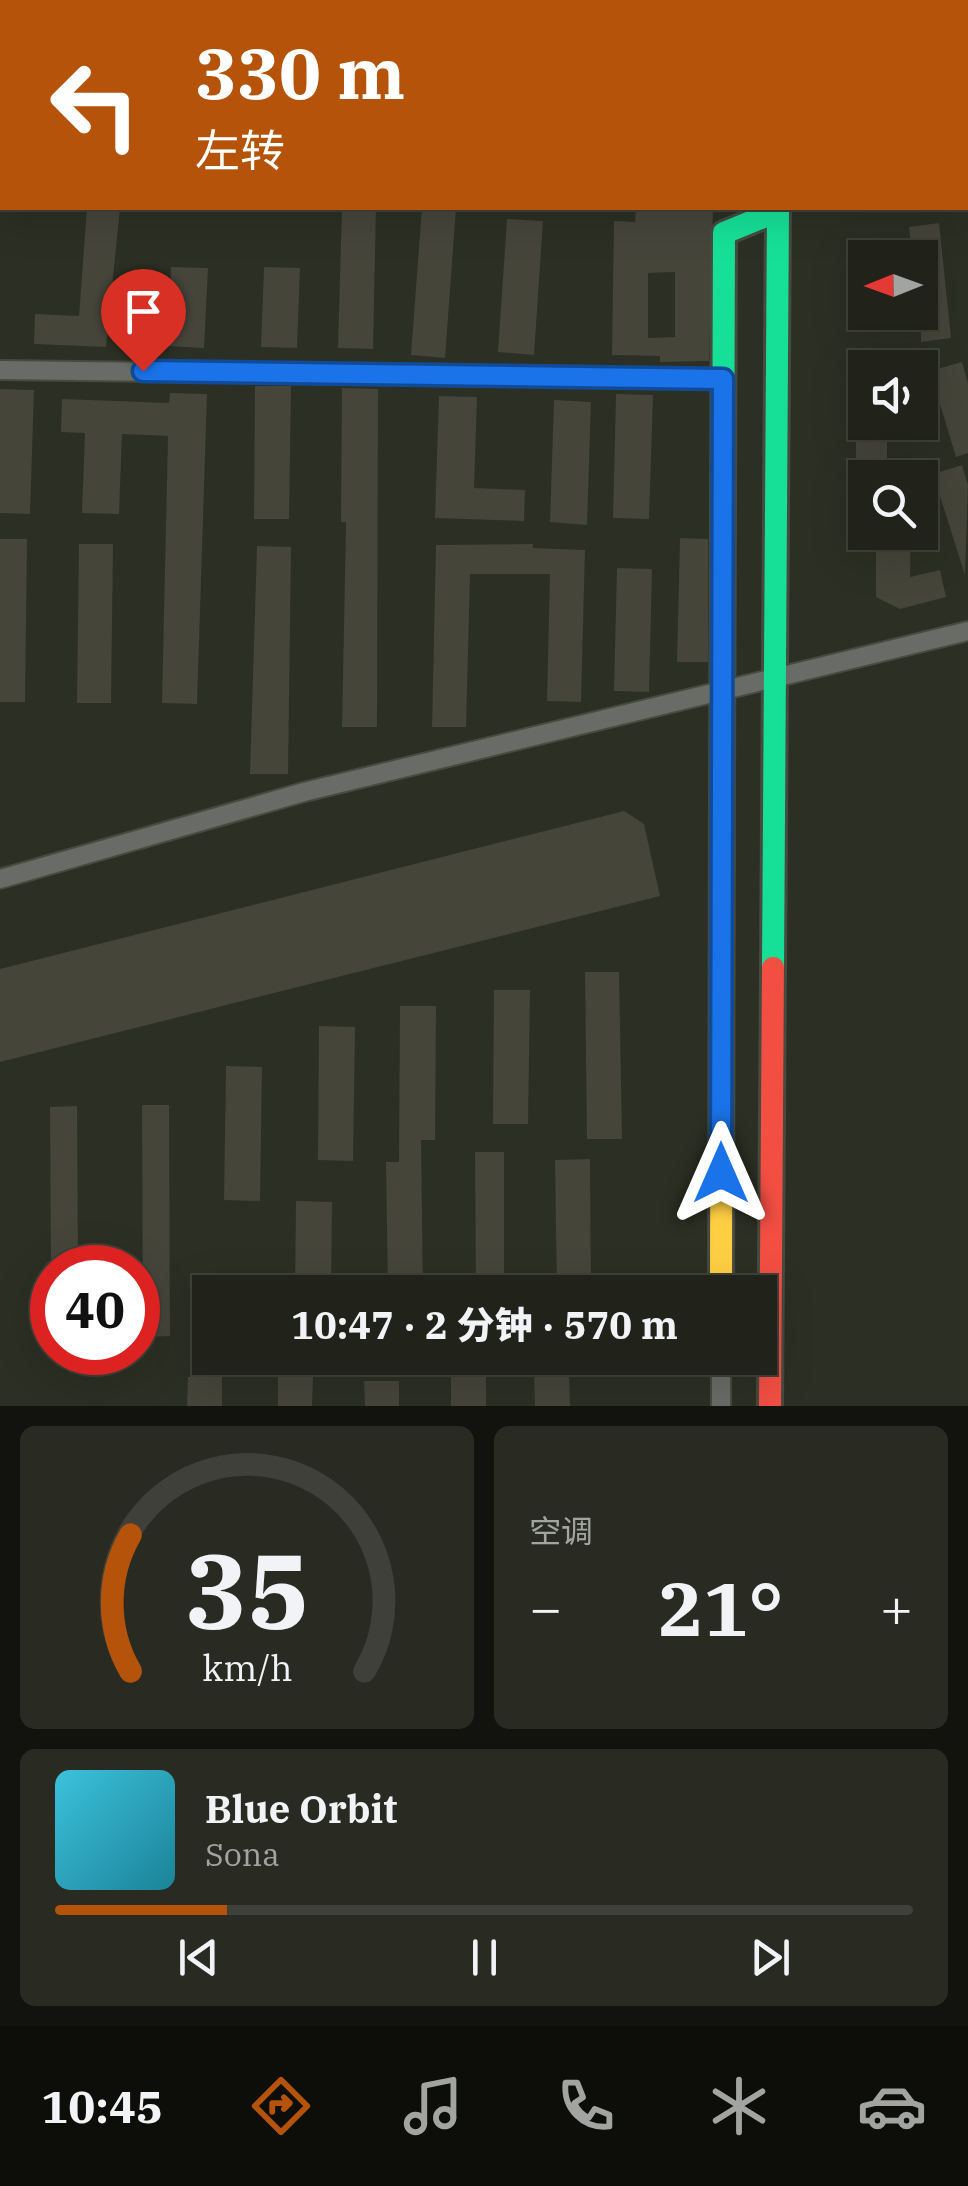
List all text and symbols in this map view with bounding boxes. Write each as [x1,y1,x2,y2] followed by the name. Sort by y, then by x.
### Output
[195,27,405,118] text: 330 m
[30,40,160,170] icon: left
[195,121,285,179] text: 左转
[848,240,938,330] north arrow
[848,240,938,550] map controls
[101,269,186,372] pin
[116,284,171,339] icon: arrive
[848,350,938,440] button: sound
[848,460,938,550] button: search
[669,1121,773,1225] position arrow
[30,1245,160,1375] speed limit sign: 40
[291,1300,678,1349] text: 10:47 · 2 分钟 · 570 m
[529,1510,593,1552] text: 空调
[185,1522,309,1658] text: 35
[658,1559,784,1657] text: 21°
[529,1572,562,1643] text: −
[880,1572,913,1643] text: +
[202,1644,292,1691] text: km/h
[205,1784,397,1833] text: Blue Orbit
[205,1833,280,1875] text: Sona
[171,1930,226,1985] icon: previous
[457,1930,512,1985] icon: pause
[743,1930,798,1985] icon: next
[246,2071,316,2141] icon: directions
[398,2071,468,2141] icon: music
[551,2071,621,2141] icon: phone
[704,2071,774,2141] icon: climate
[857,2071,927,2141] icon: car
[41,2077,163,2135] text: 10:45

